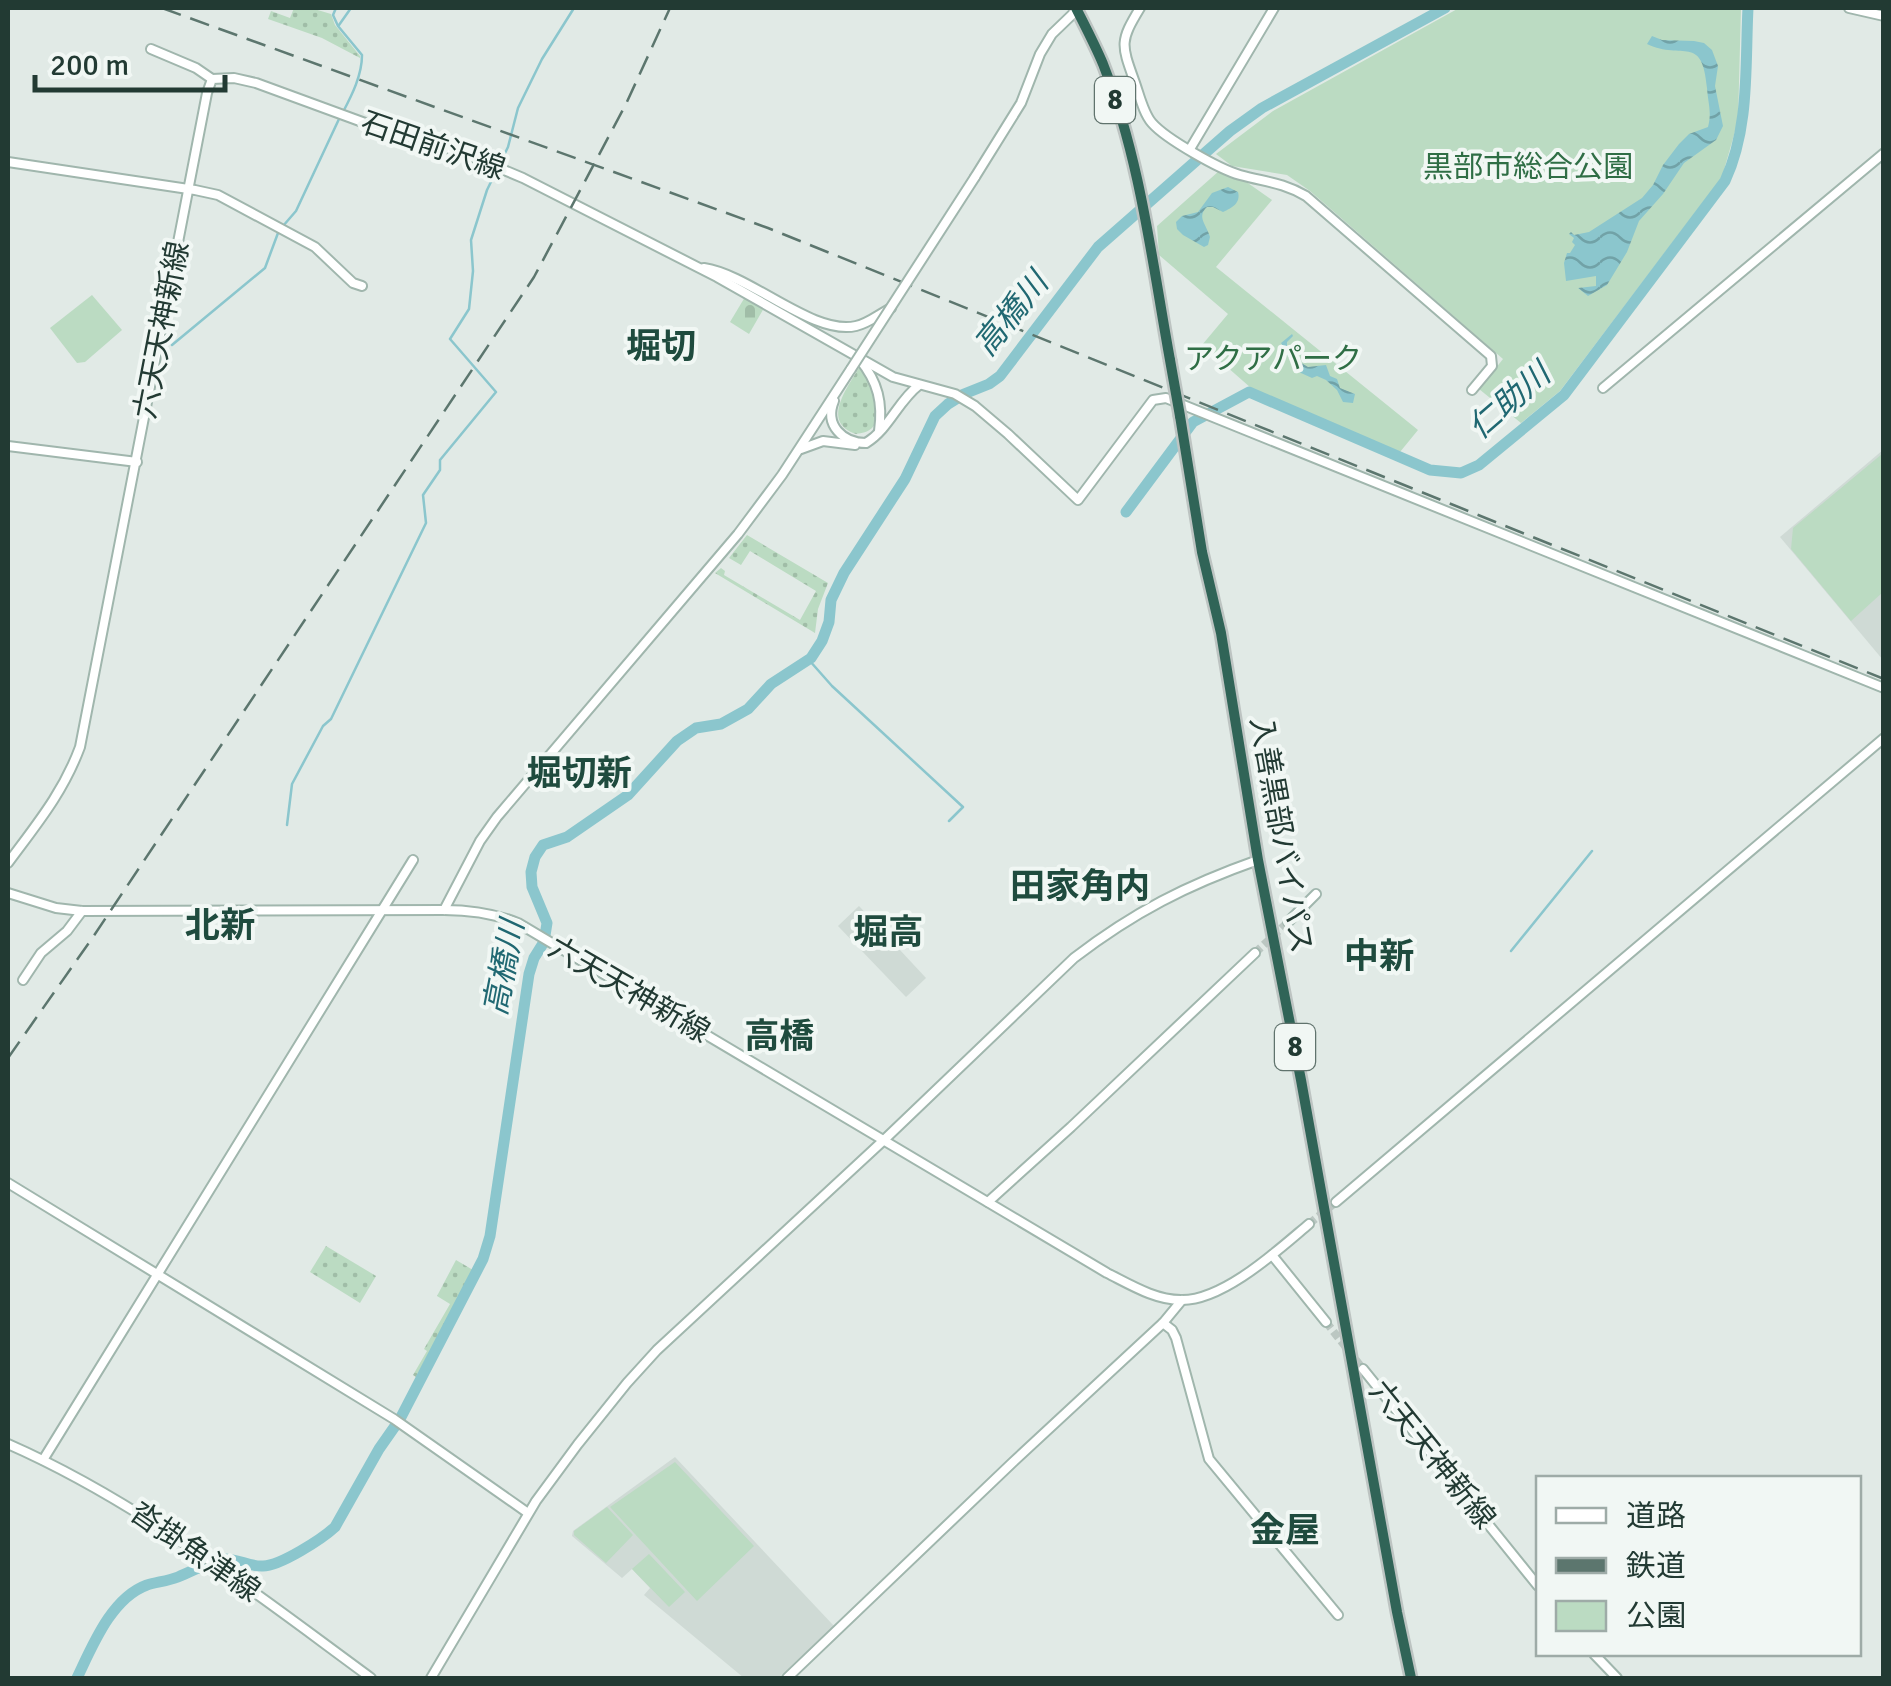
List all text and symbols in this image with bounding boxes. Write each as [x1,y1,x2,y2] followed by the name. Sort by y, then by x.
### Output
[35,30,225,92] scale bar
[50,47,129,84] text: 200 m
[1095,77,1135,123] road number: 8
[356,104,510,188] street label: 石田前沢線
[1423,149,1633,186] park label: 黒部市総合公園
[127,238,197,422] street label: 六天天神新線
[966,262,1058,364] water label: 高橋川
[626,325,696,368] district label: 堀切
[1184,341,1362,378] park label: アクアパーク
[1460,353,1560,447] water label: 仁助川
[1242,714,1320,956] street label: 入善黒部バイパス
[526,752,632,795] district label: 堀切新
[1010,865,1150,908] district label: 田家角内
[185,904,255,947] district label: 北新
[853,911,923,954] district label: 堀高
[476,914,533,1019] water label: 高橋川
[542,929,716,1051] street label: 六天天神新線
[1344,935,1414,978] district label: 中新
[744,1015,814,1058] district label: 高橋
[1275,1024,1315,1070] road number: 8
[1361,1373,1503,1537] street label: 六天天神新線
[1536,1476,1861,1656] legend
[123,1494,267,1610] street label: 沓掛魚津線
[1626,1498,1686,1535] text: 道路
[1250,1509,1320,1552] district label: 金屋
[1626,1548,1686,1585] text: 鉄道
[1626,1598,1686,1635] text: 公園

